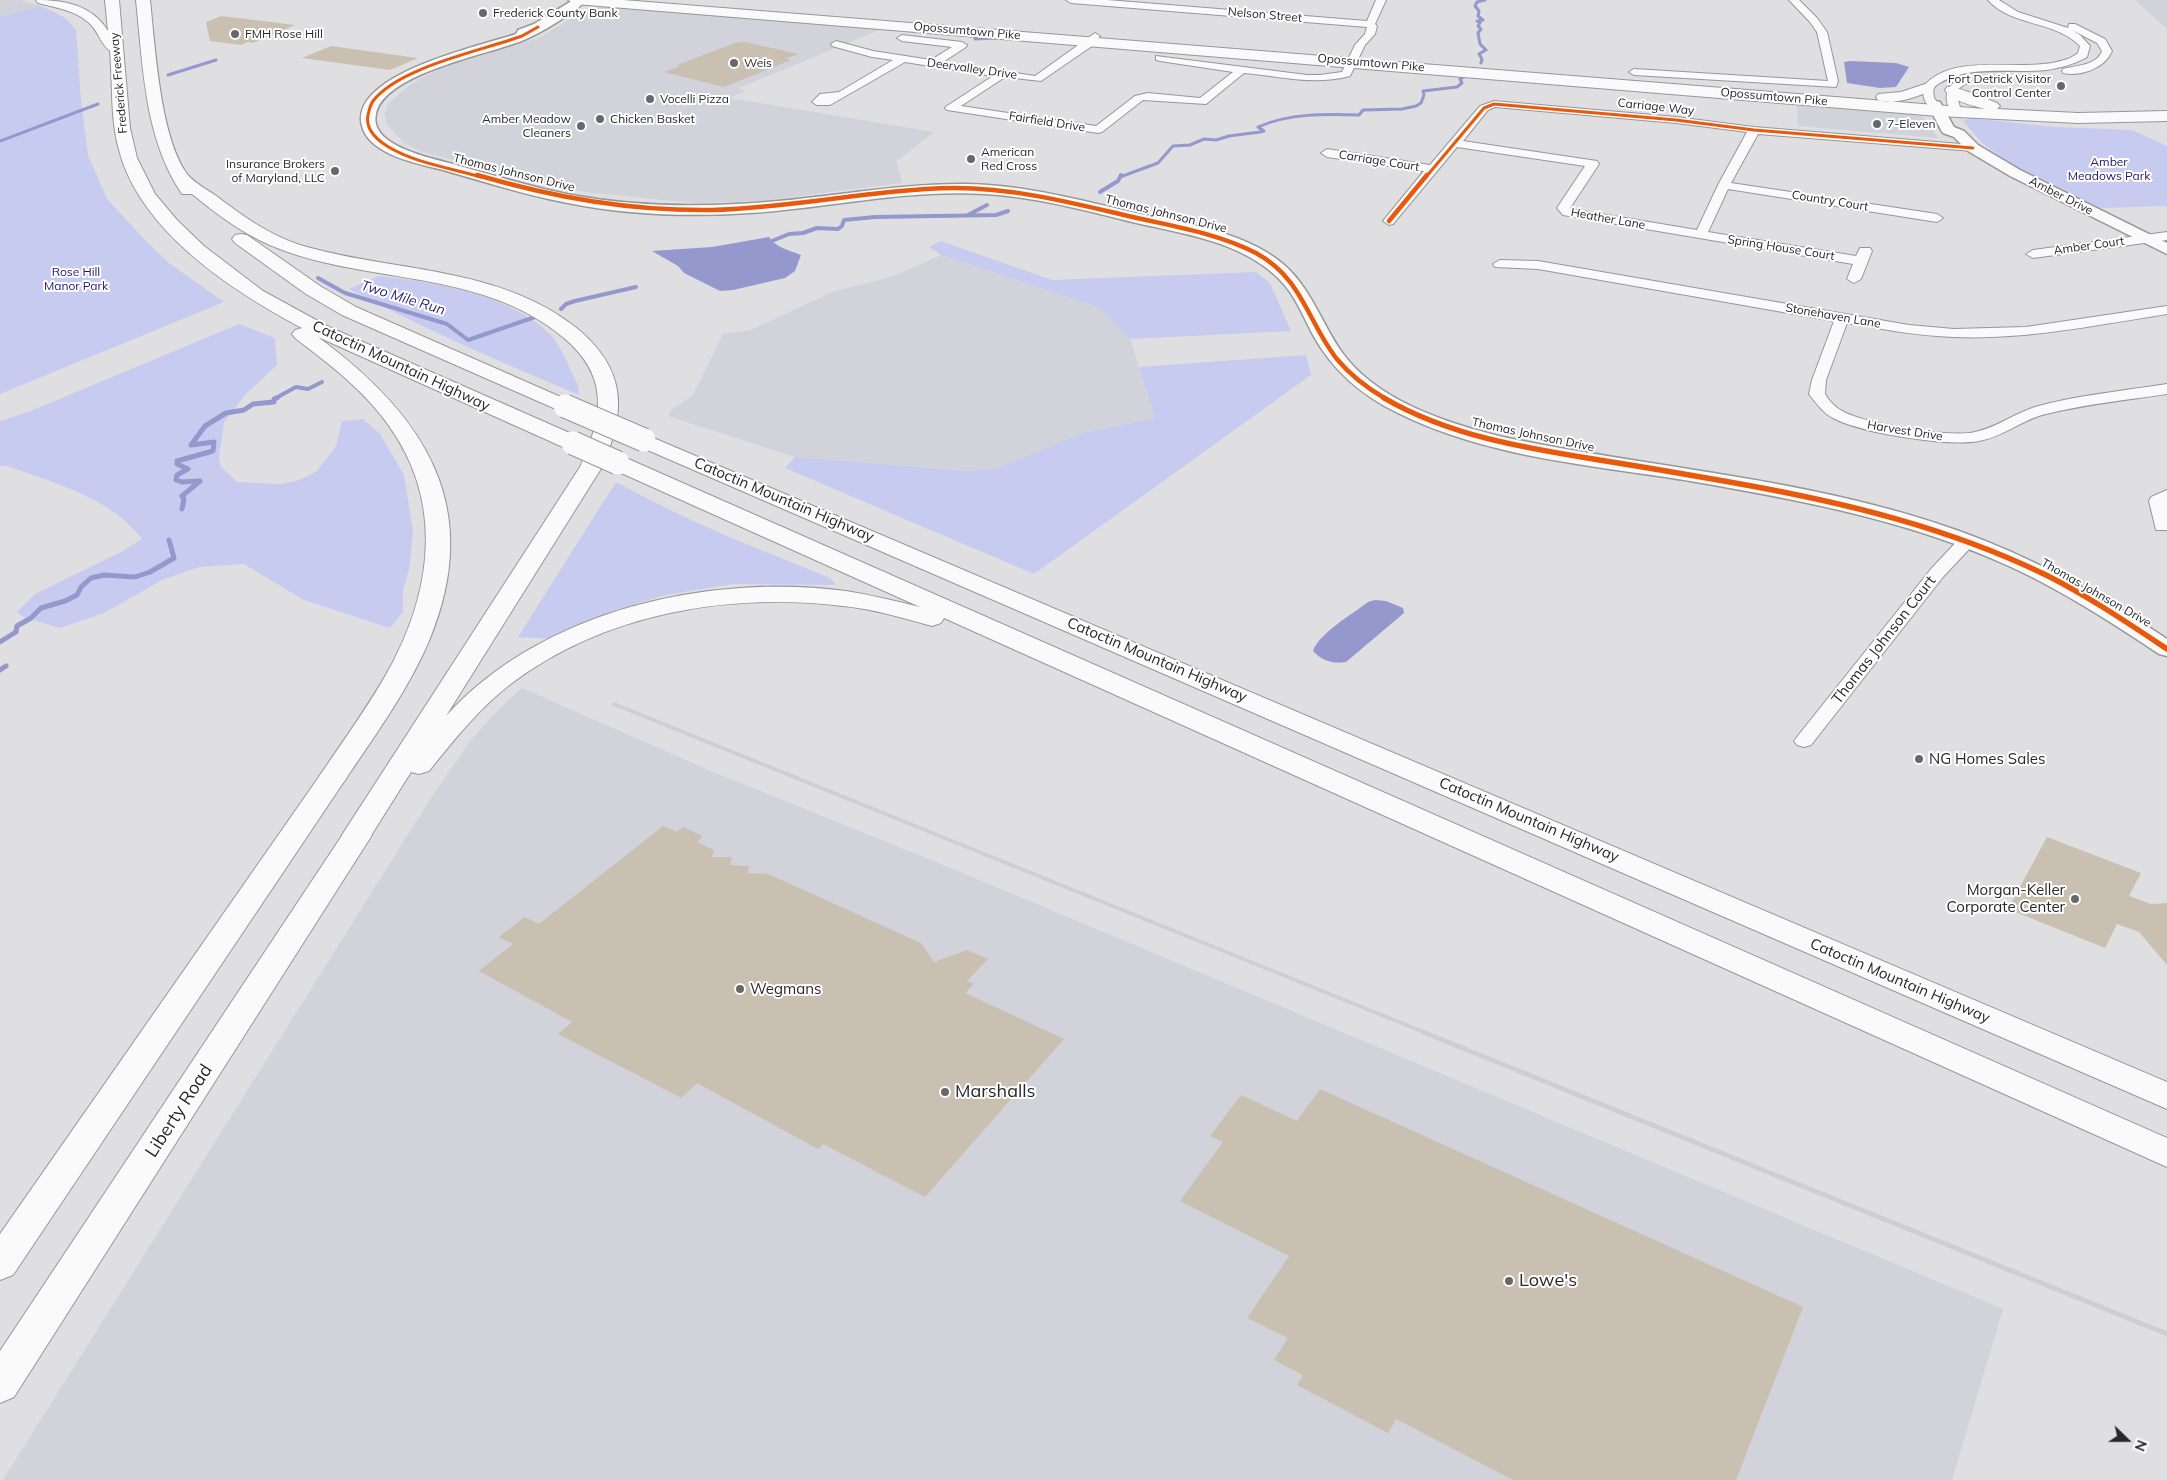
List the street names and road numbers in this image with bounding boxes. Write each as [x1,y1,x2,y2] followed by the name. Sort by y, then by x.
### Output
[1227,5,1303,25] street label: Nelson Street
[913,19,1021,43] street label: Opossumtown Pike
[107,32,131,134] street label: Frederick Freeway
[1317,51,1425,75] street label: Opossumtown Pike
[926,56,1018,82] street label: Deervalley Drive
[1720,85,1828,109] street label: Opossumtown Pike
[1617,96,1695,118] street label: Carriage Way
[1008,109,1086,135] street label: Fairfield Drive
[1338,148,1420,174] street label: Carriage Court
[452,151,576,195] street label: Thomas Johnson Drive
[2027,174,2095,218] street label: Amber Drive
[1791,188,1869,214] street label: Country Court
[1104,192,1228,236] street label: Thomas Johnson Drive
[1570,205,1646,233] street label: Heather Lane
[1726,232,1836,264] street label: Spring House Court
[2053,234,2125,258] street label: Amber Court
[1784,301,1882,331] street label: Stonehaven Lane
[309,317,493,415] street label: Catoctin Mountain Highway
[1470,415,1596,455] street label: Thomas Johnson Drive
[1866,418,1944,444] street label: Harvest Drive
[691,454,877,546] street label: Catoctin Mountain Highway
[2038,556,2154,630] street label: Thomas Johnson Drive
[1828,572,1940,708] street label: Thomas Johnson Court
[1064,614,1250,706] street label: Catoctin Mountain Highway
[1436,774,1622,866] street label: Catoctin Mountain Highway
[1807,935,1993,1027] street label: Catoctin Mountain Highway
[141,1060,217,1162] street label: Liberty Road

